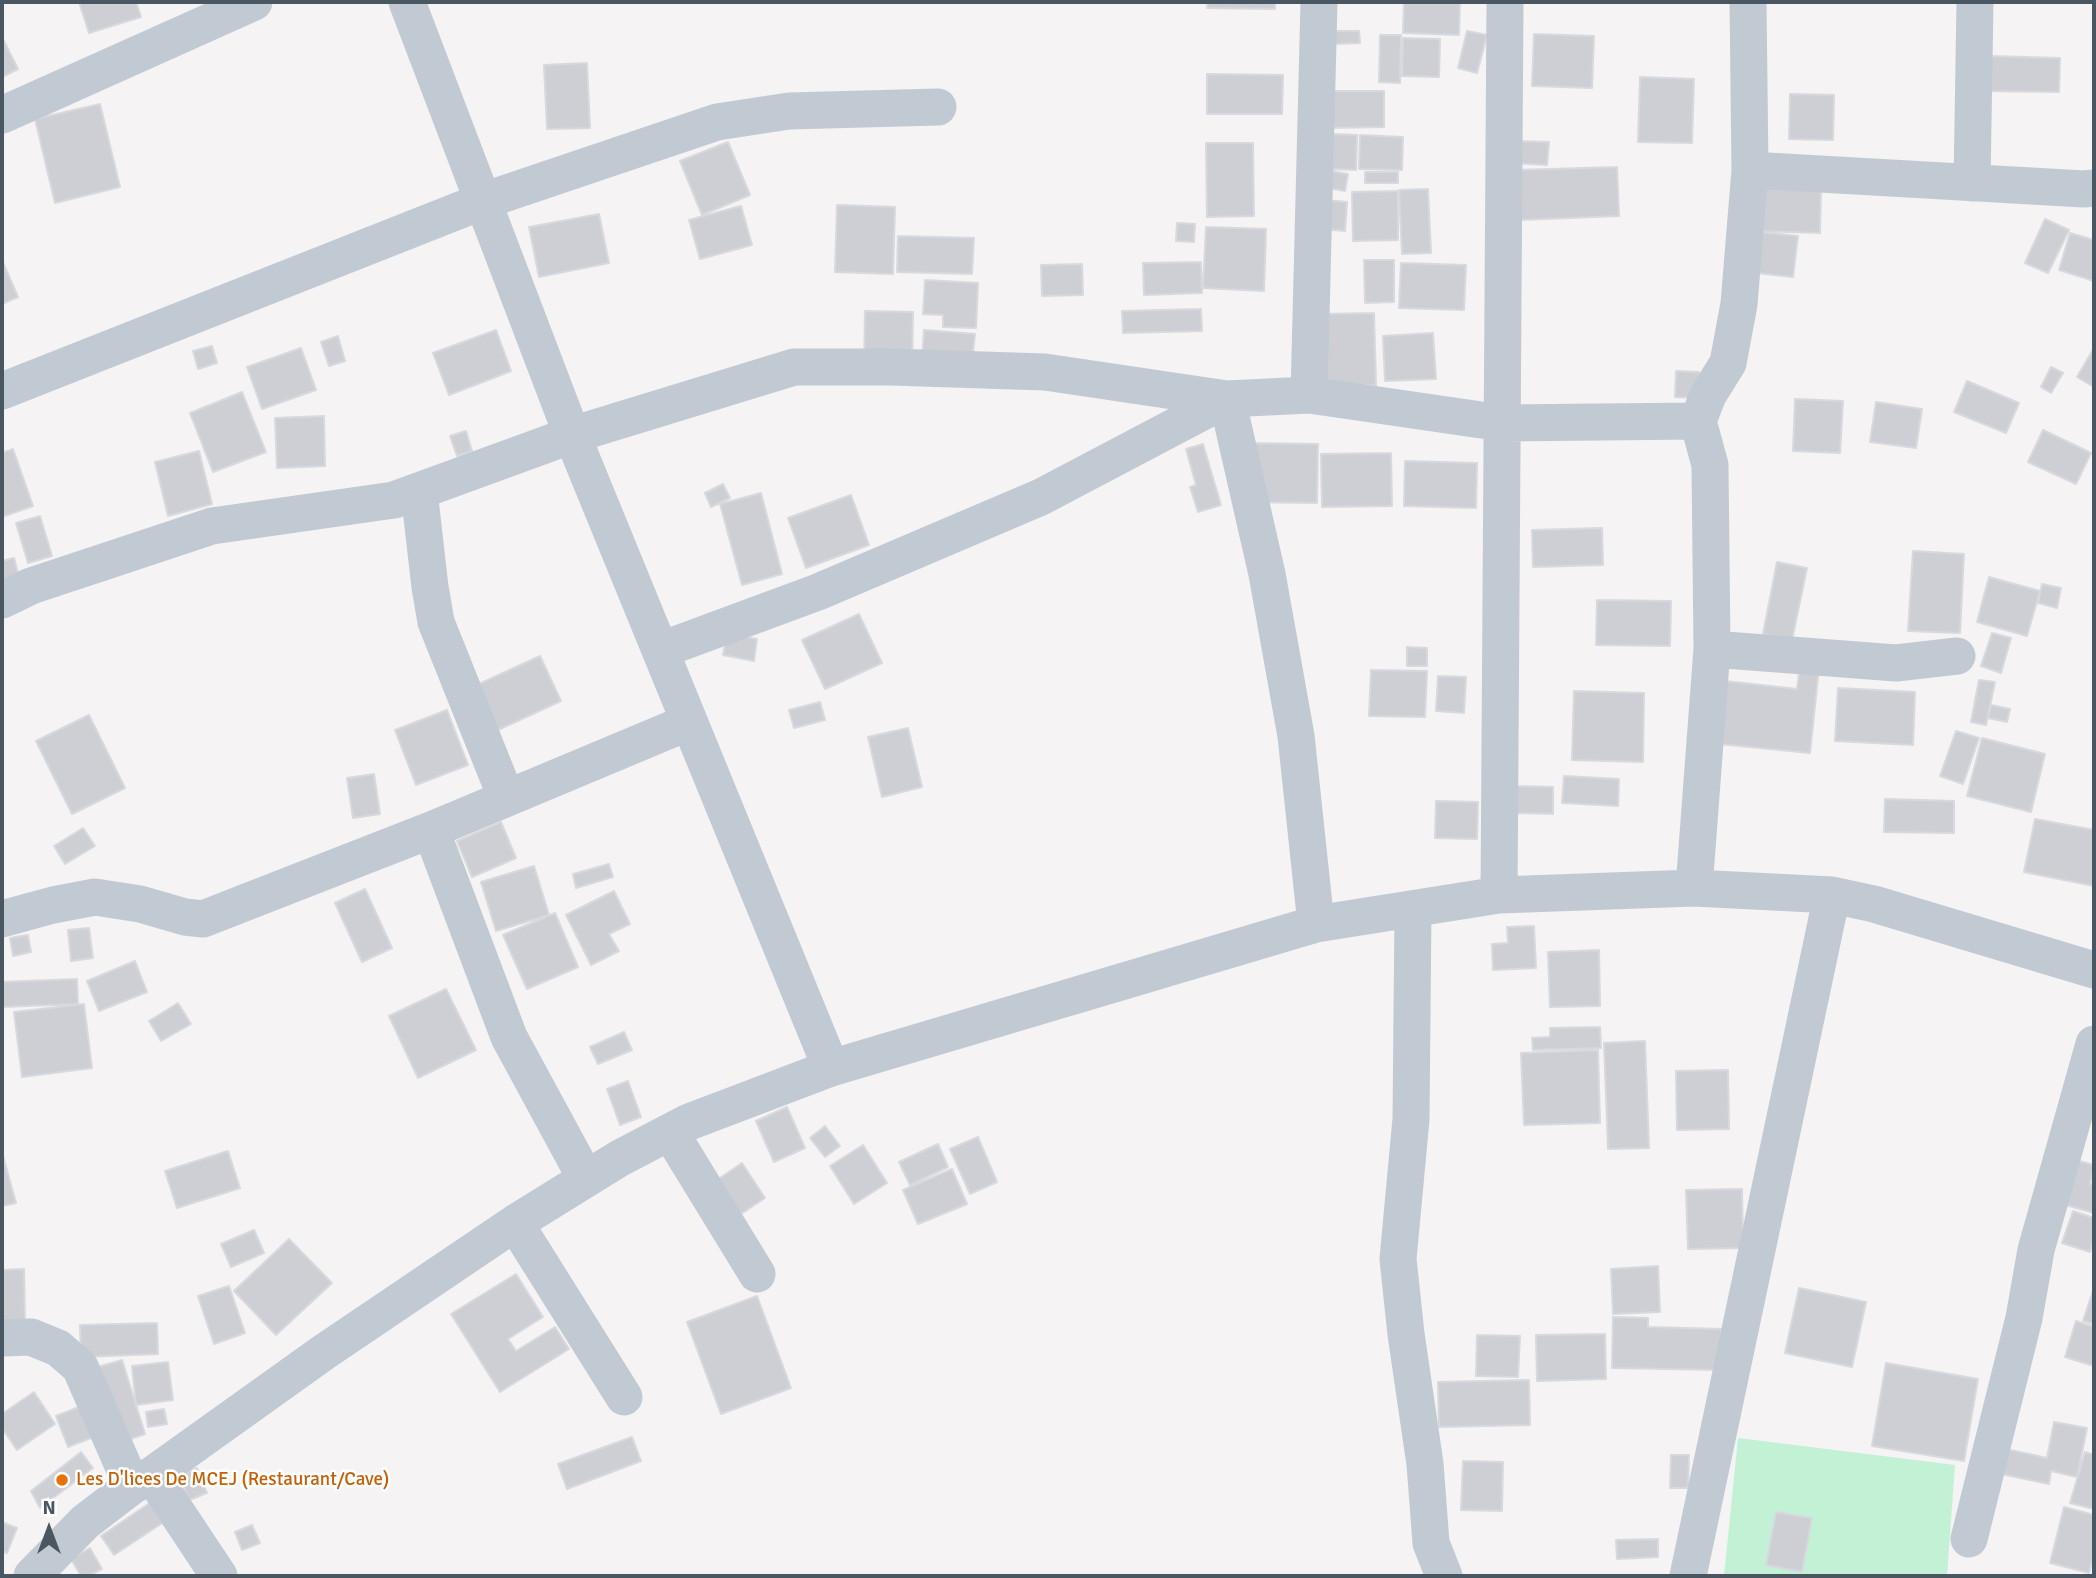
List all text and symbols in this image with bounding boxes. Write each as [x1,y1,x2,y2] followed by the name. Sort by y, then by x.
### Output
[76,1469,389,1491] place label: Les D'lices De MCEJ (Restaurant/Cave)
[54,1472,70,1488] marker: Les D'lices De MCEJ (Restaurant/Cave)
[14,1494,84,1564] north arrow
[42,1496,56,1520] text: N

